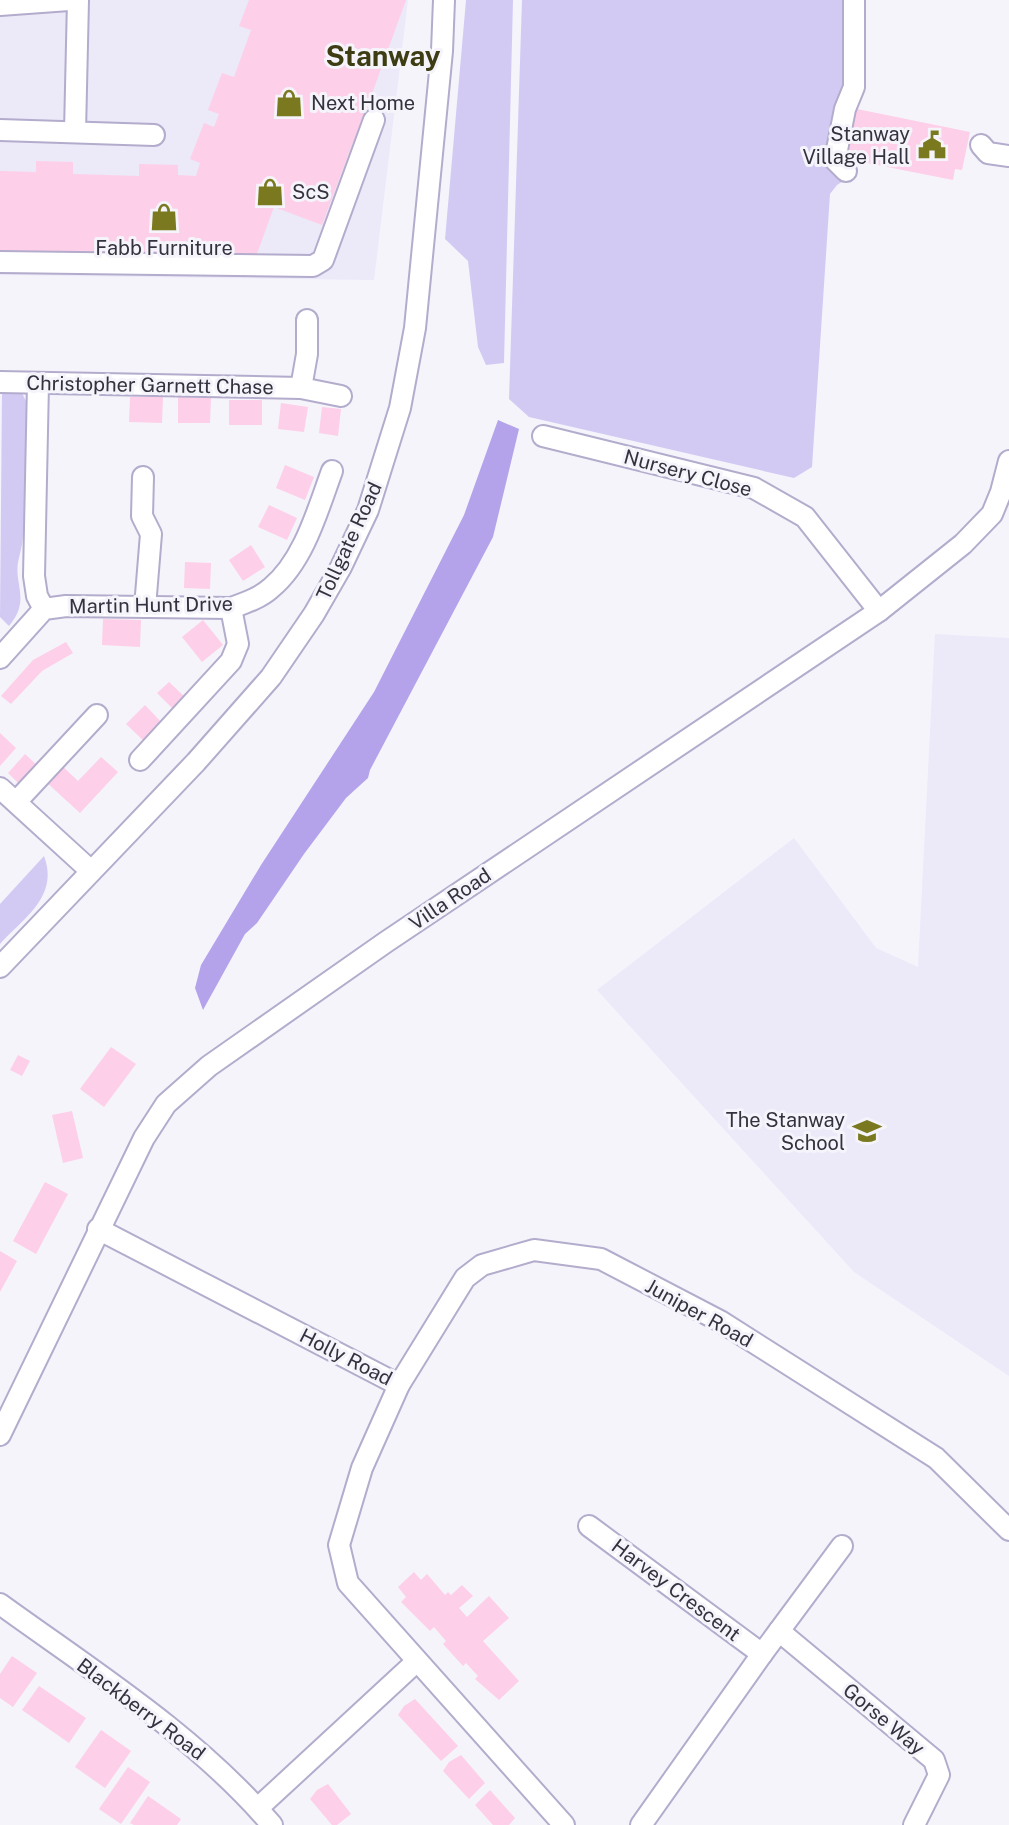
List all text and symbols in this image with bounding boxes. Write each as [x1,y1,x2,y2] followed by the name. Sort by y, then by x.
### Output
[325,39,441,72] district label: Stanway
[274,88,304,118] shop icon: Next Home
[311,91,415,115] place label: Next Home
[802,122,910,169] place label: Stanway Village Hall
[917,130,947,160] public building icon: Stanway Village Hall
[255,177,285,207] shop icon: ScS
[292,180,330,204] place label: ScS
[149,202,179,232] shop icon: Fabb Furniture
[95,236,233,260] place label: Fabb Furniture
[26,371,274,399] street label: Christopher Garnett Chase
[621,444,755,502] street label: Nursery Close
[311,478,387,604] street label: Tollgate Road
[69,592,233,618] street label: Martin Hunt Drive
[405,863,495,935] street label: Villa Road
[726,1108,845,1155] place label: The Stanway School
[852,1116,882,1146] school or university icon: The Stanway School
[641,1274,757,1352] street label: Juniper Road
[296,1323,396,1391] street label: Holly Road
[607,1534,745,1646] street label: Harvey Crescent
[72,1653,210,1765] street label: Blackberry Road
[838,1678,930,1760] street label: Gorse Way

